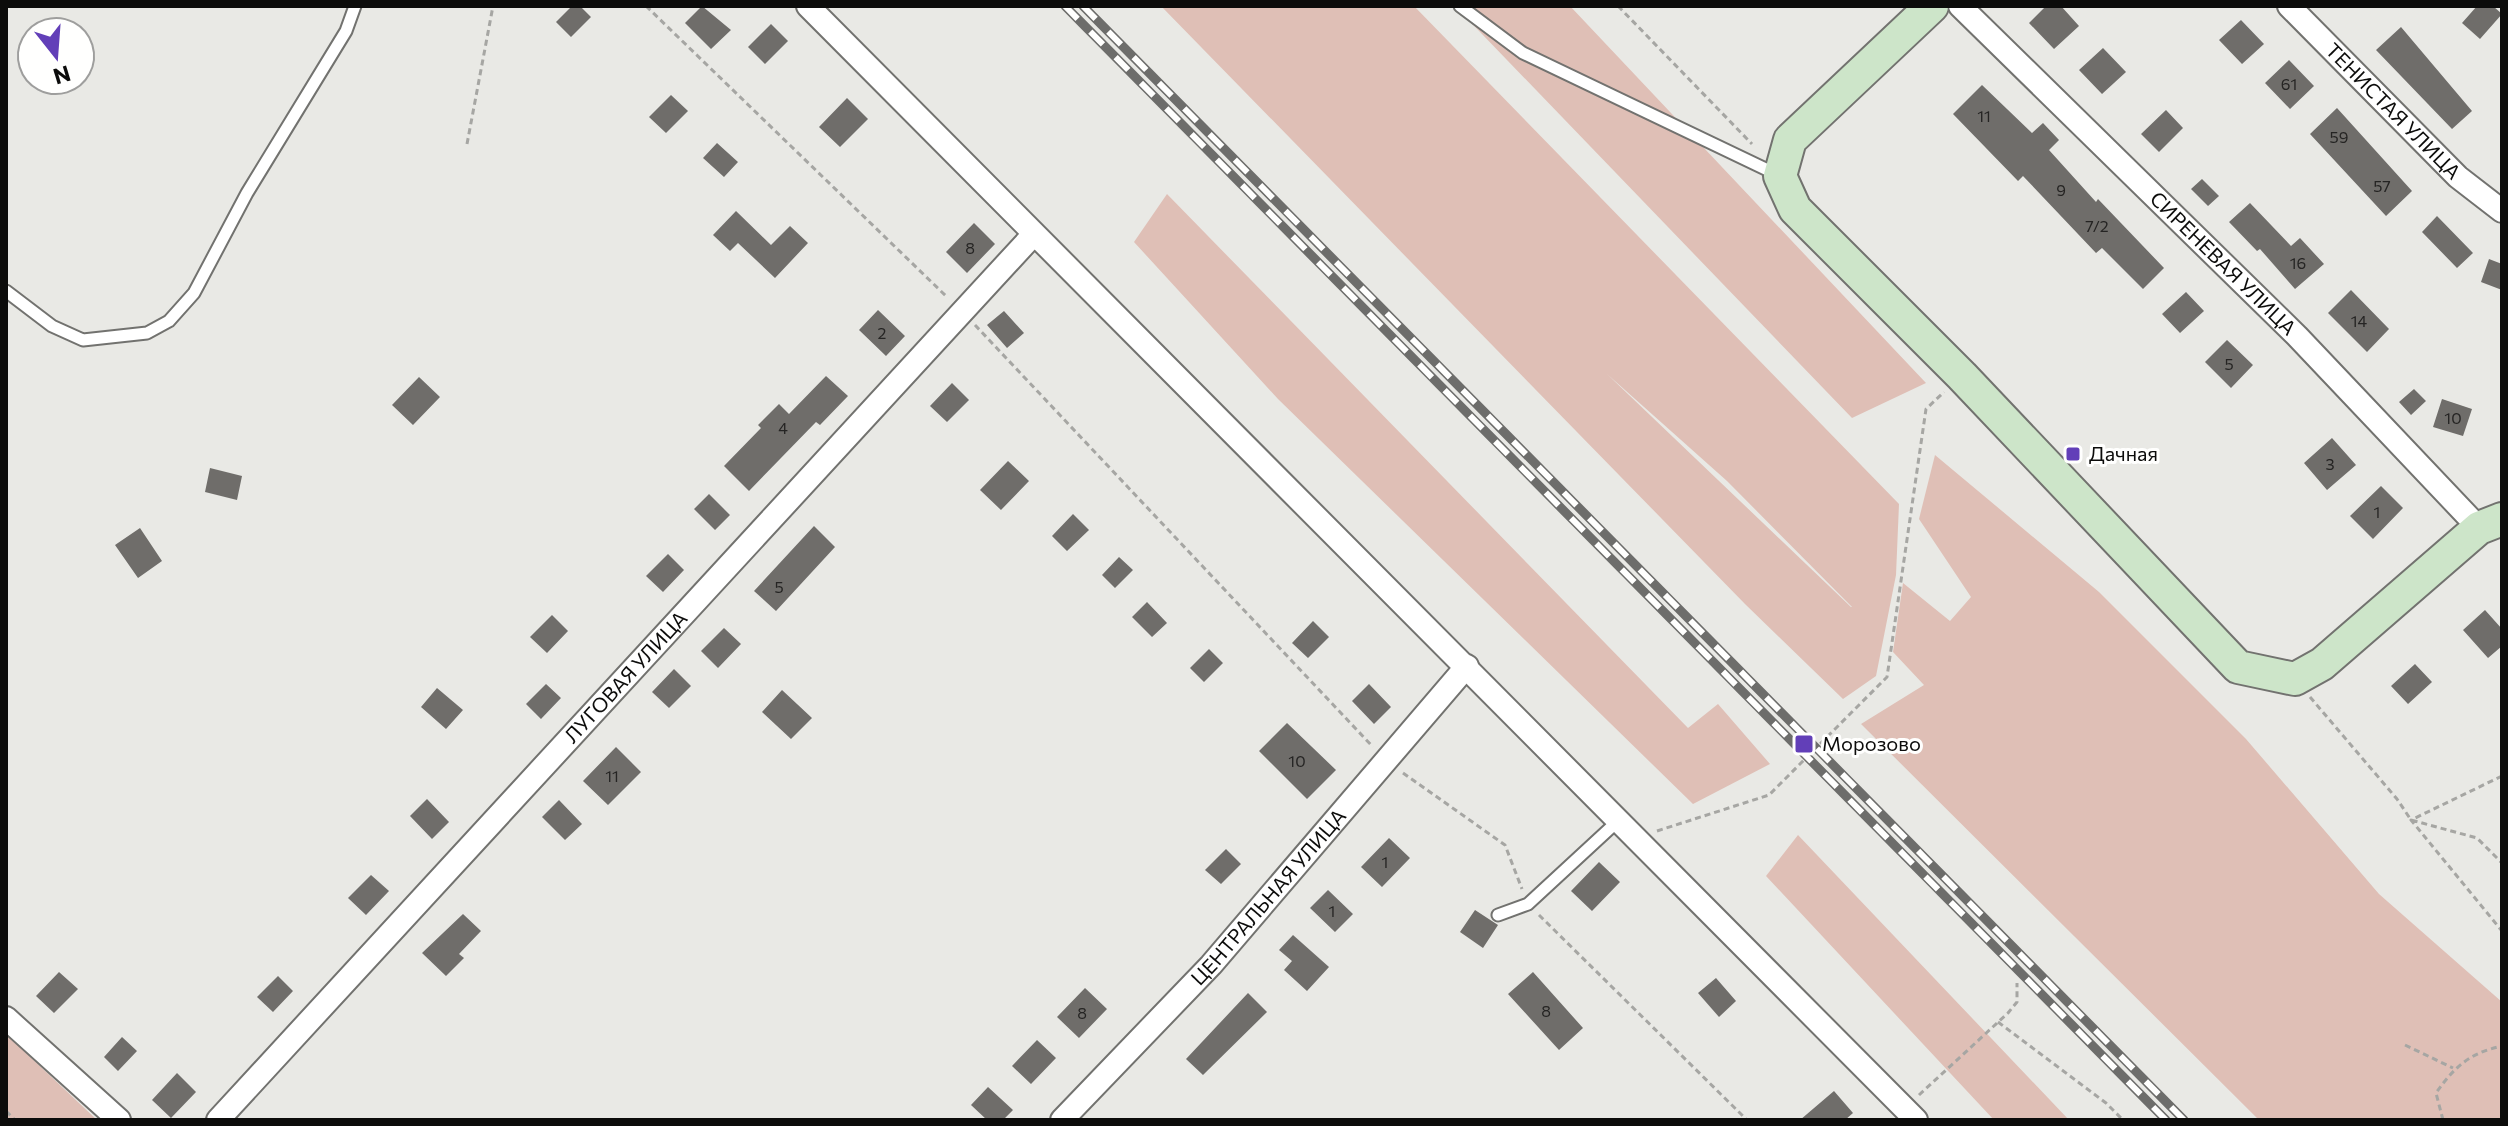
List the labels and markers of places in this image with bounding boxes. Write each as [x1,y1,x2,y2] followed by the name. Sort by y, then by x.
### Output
[2089,441,2158,465] place label: Дачная
[2064,445,2082,463] marker: Дачная
[1822,731,1921,755] place label: Морозово
[1793,733,1815,755] marker: Морозово

